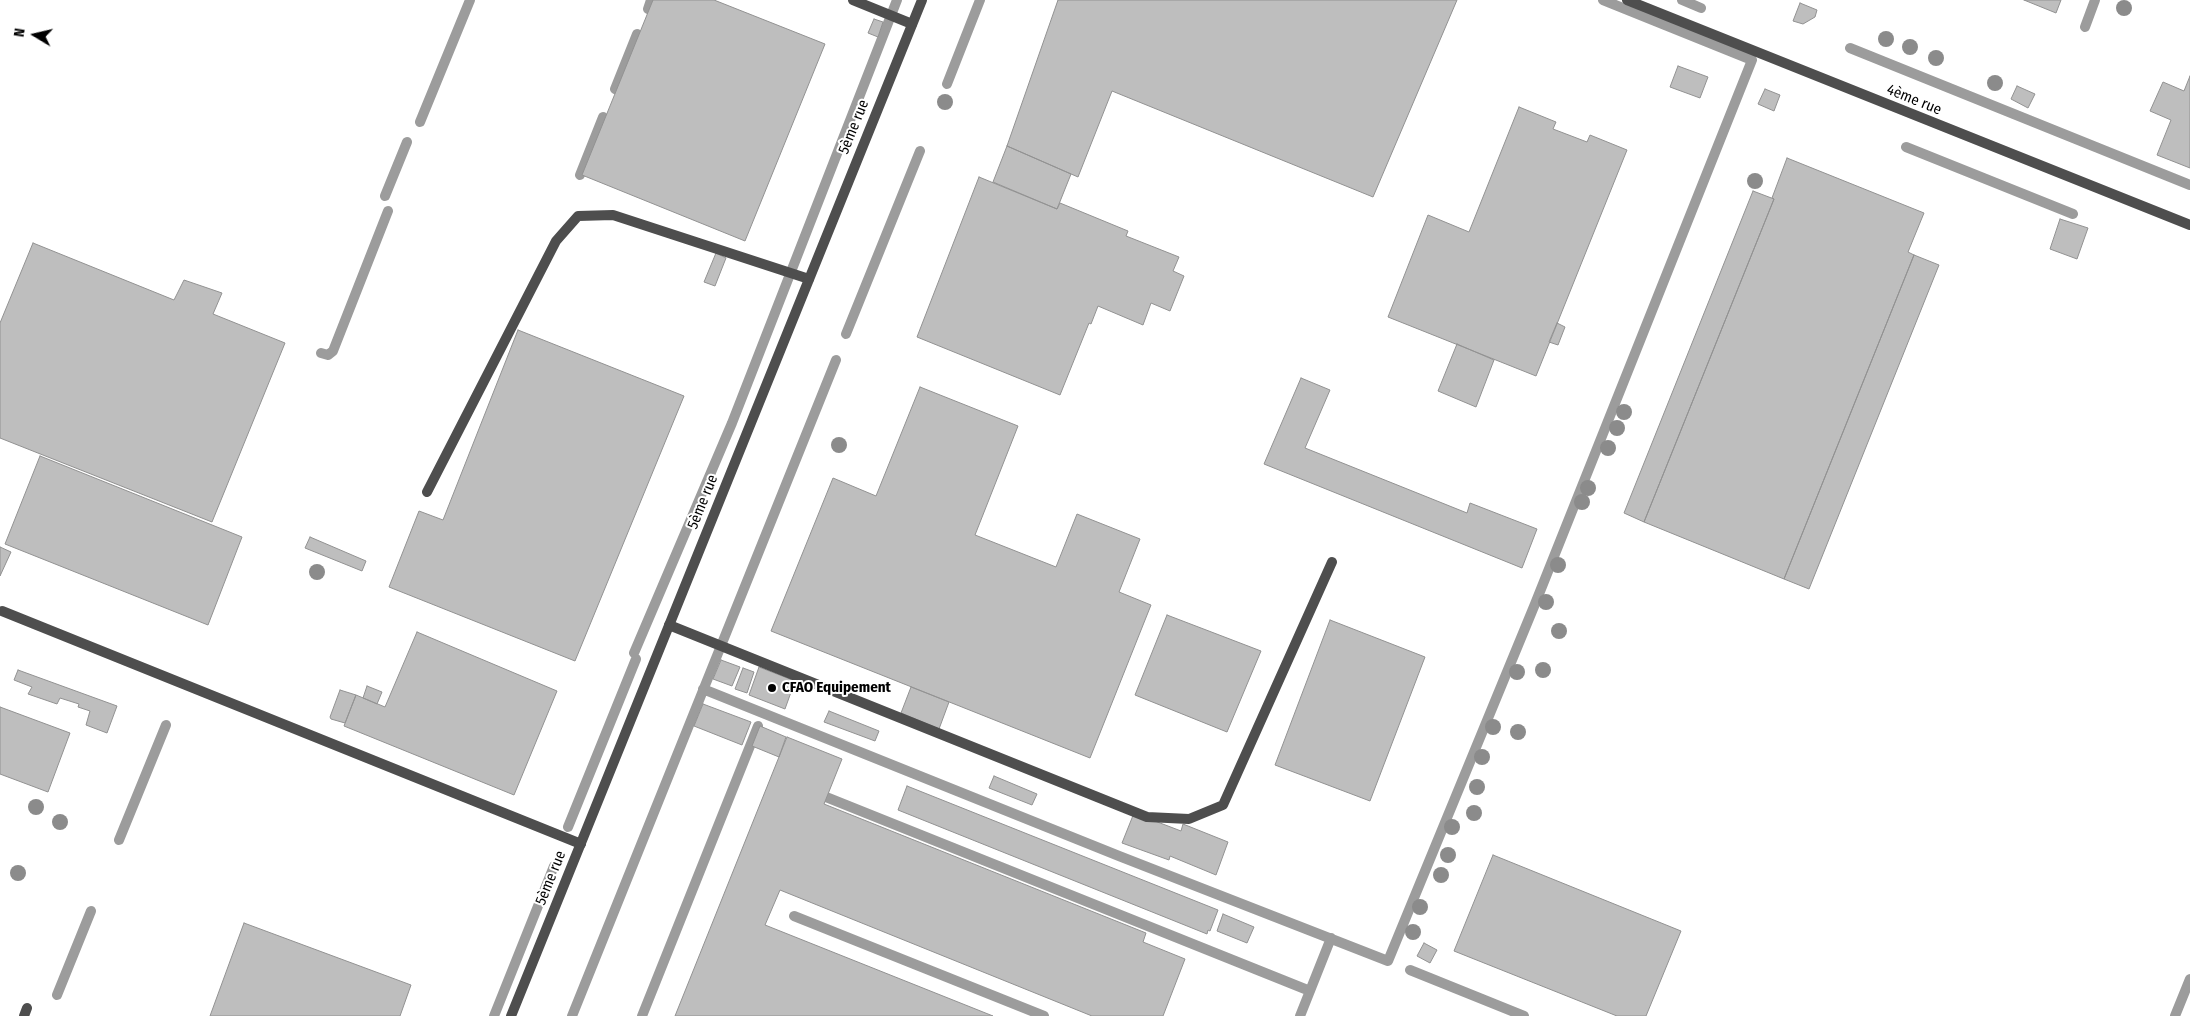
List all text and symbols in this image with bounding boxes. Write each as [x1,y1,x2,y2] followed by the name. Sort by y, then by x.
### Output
[10,10,60,60] north arrow
[11,27,29,38] text: N
[1884,81,1944,119] street label: 4ème rue
[835,97,873,157] street label: 5ème rue
[684,472,722,532] street label: 5ème rue
[782,679,891,697] place label: CFAO Equipement
[766,682,778,694] marker: CFAO Equipement
[532,848,570,908] street label: 5ème rue

